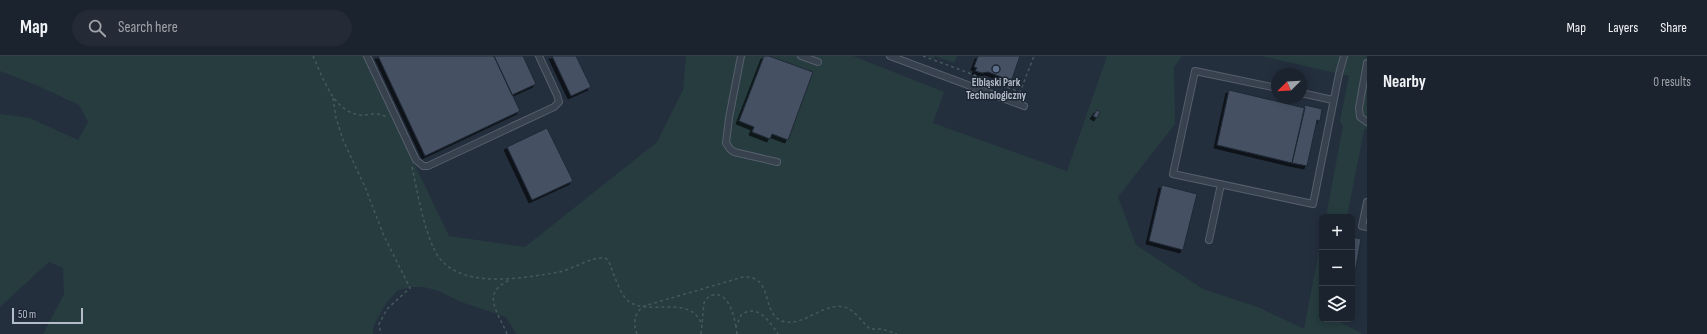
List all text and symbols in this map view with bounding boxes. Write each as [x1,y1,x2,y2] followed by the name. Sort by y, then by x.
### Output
[72,10,352,46] search box
[20,16,48,39] text: Map
[86,17,108,39] icon: search
[118,18,178,37] text: Search here
[1566,19,1586,36] text: Map
[1608,19,1638,36] text: Layers
[1660,19,1687,36] text: Share
[991,64,1001,74] marker: Elbląski Park Technologiczny
[1271,68,1307,104] north arrow
[1383,72,1426,92] text: Nearby
[1653,74,1691,90] text: 0 results
[966,76,1026,102] place label: Elbląski Park Technologiczny
[1319,214,1355,322] map controls
[1319,214,1355,250] button: +
[1319,250,1355,286] button: −
[1319,286,1355,322] button: layers
[12,306,83,325] scale bar
[18,308,36,321] text: 50 m

